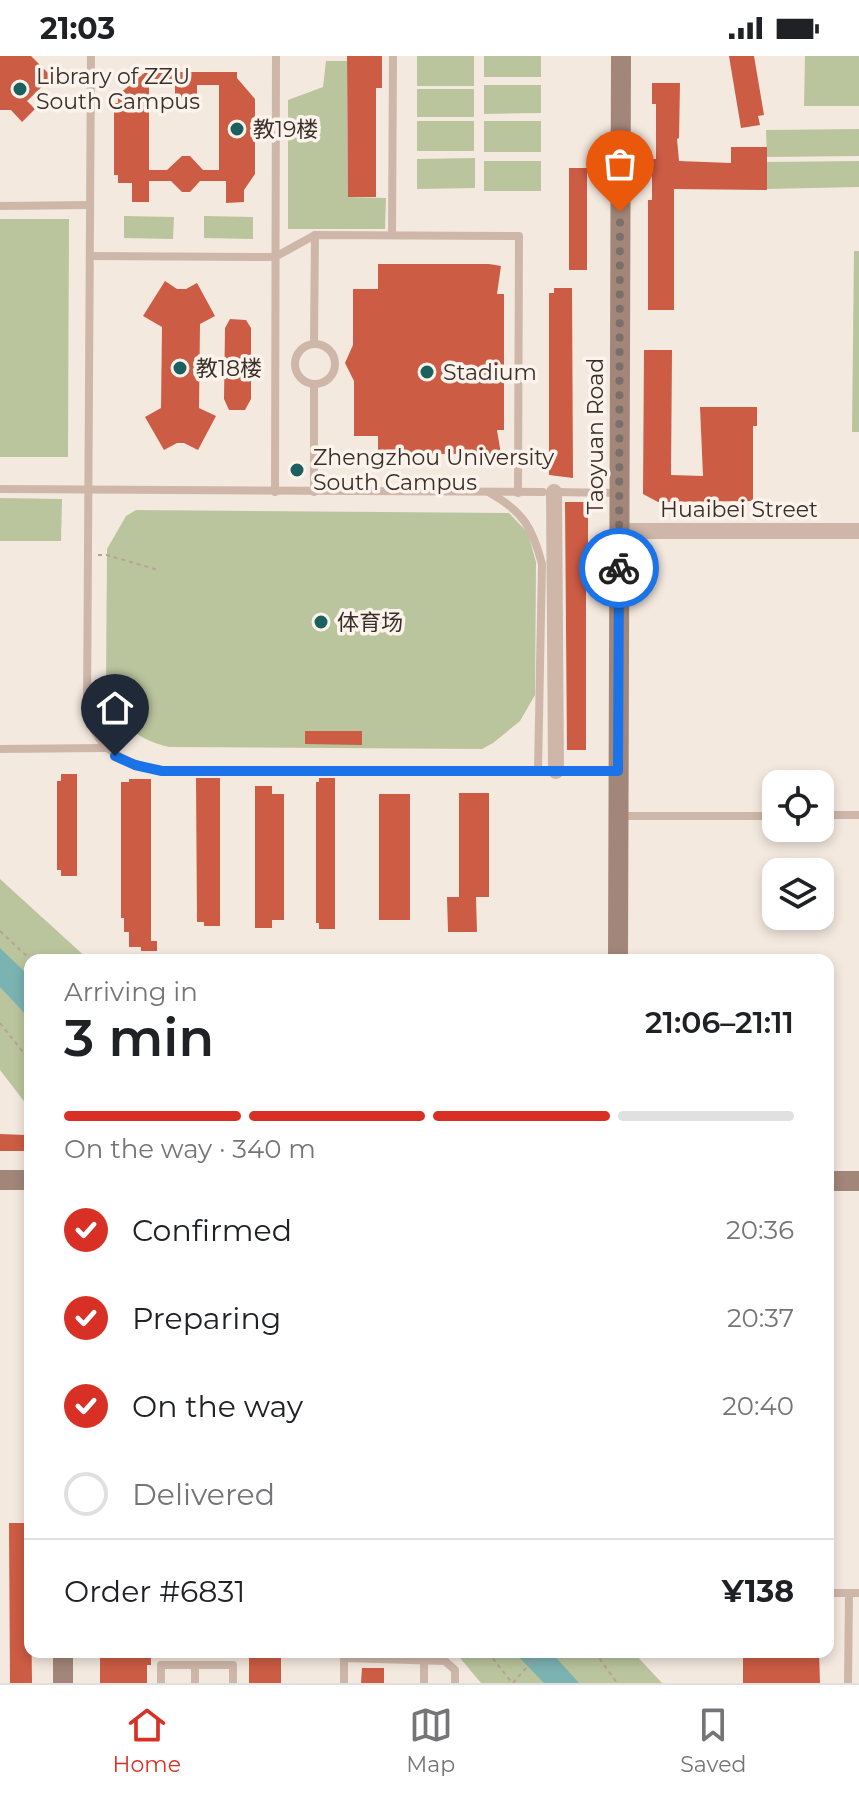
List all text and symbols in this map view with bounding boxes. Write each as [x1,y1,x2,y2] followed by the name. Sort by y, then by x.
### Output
[40,10,115,47] text: 21:03
[36,63,200,115] place label: Library of ZZU South Campus
[11,80,29,98] marker: Library of ZZU South Campus
[253,116,318,143] place label: 教19楼
[228,120,246,138] marker: 教19楼
[586,130,654,212] pin
[598,142,642,186] icon: bag
[196,355,262,382] place label: 教18楼
[582,358,609,514] street label: Taoyuan Road
[171,359,189,377] marker: 教18楼
[443,359,537,386] place label: Stadium
[418,363,436,381] marker: Stadium
[313,444,554,496] place label: Zhengzhou University South Campus
[288,461,306,479] marker: Zhengzhou University South Campus
[660,496,818,523] street label: Huaibei Street
[579,528,659,608] courier
[597,546,641,590] icon: bike
[337,609,403,636] place label: 体育场
[312,613,330,631] marker: 体育场
[81,674,149,756] pin
[93,686,137,730] icon: home
[762,770,834,930] map controls
[762,770,834,842] button: locate
[762,858,834,930] button: layers
[64,976,198,1008] text: Arriving in
[645,1004,794,1041] text: 21:06–21:11
[64,1006,214,1069] text: 3 min
[64,1133,316,1165] text: On the way · 340 m
[64,1208,108,1252] icon: check
[132,1212,292,1249] text: Confirmed
[726,1214,794,1246] text: 20:36
[64,1296,108,1340] icon: check
[132,1300,281,1337] text: Preparing
[727,1302,794,1334] text: 20:37
[64,1384,108,1428] icon: check
[132,1388,303,1425] text: On the way
[722,1390,794,1422] text: 20:40
[132,1476,275,1513] text: Delivered
[64,1573,245,1610] text: Order #6831
[722,1573,794,1610] text: ¥138
[113,1703,181,1778] tab: Home
[406,1703,455,1778] tab: Map
[680,1703,746,1778] tab: Saved

